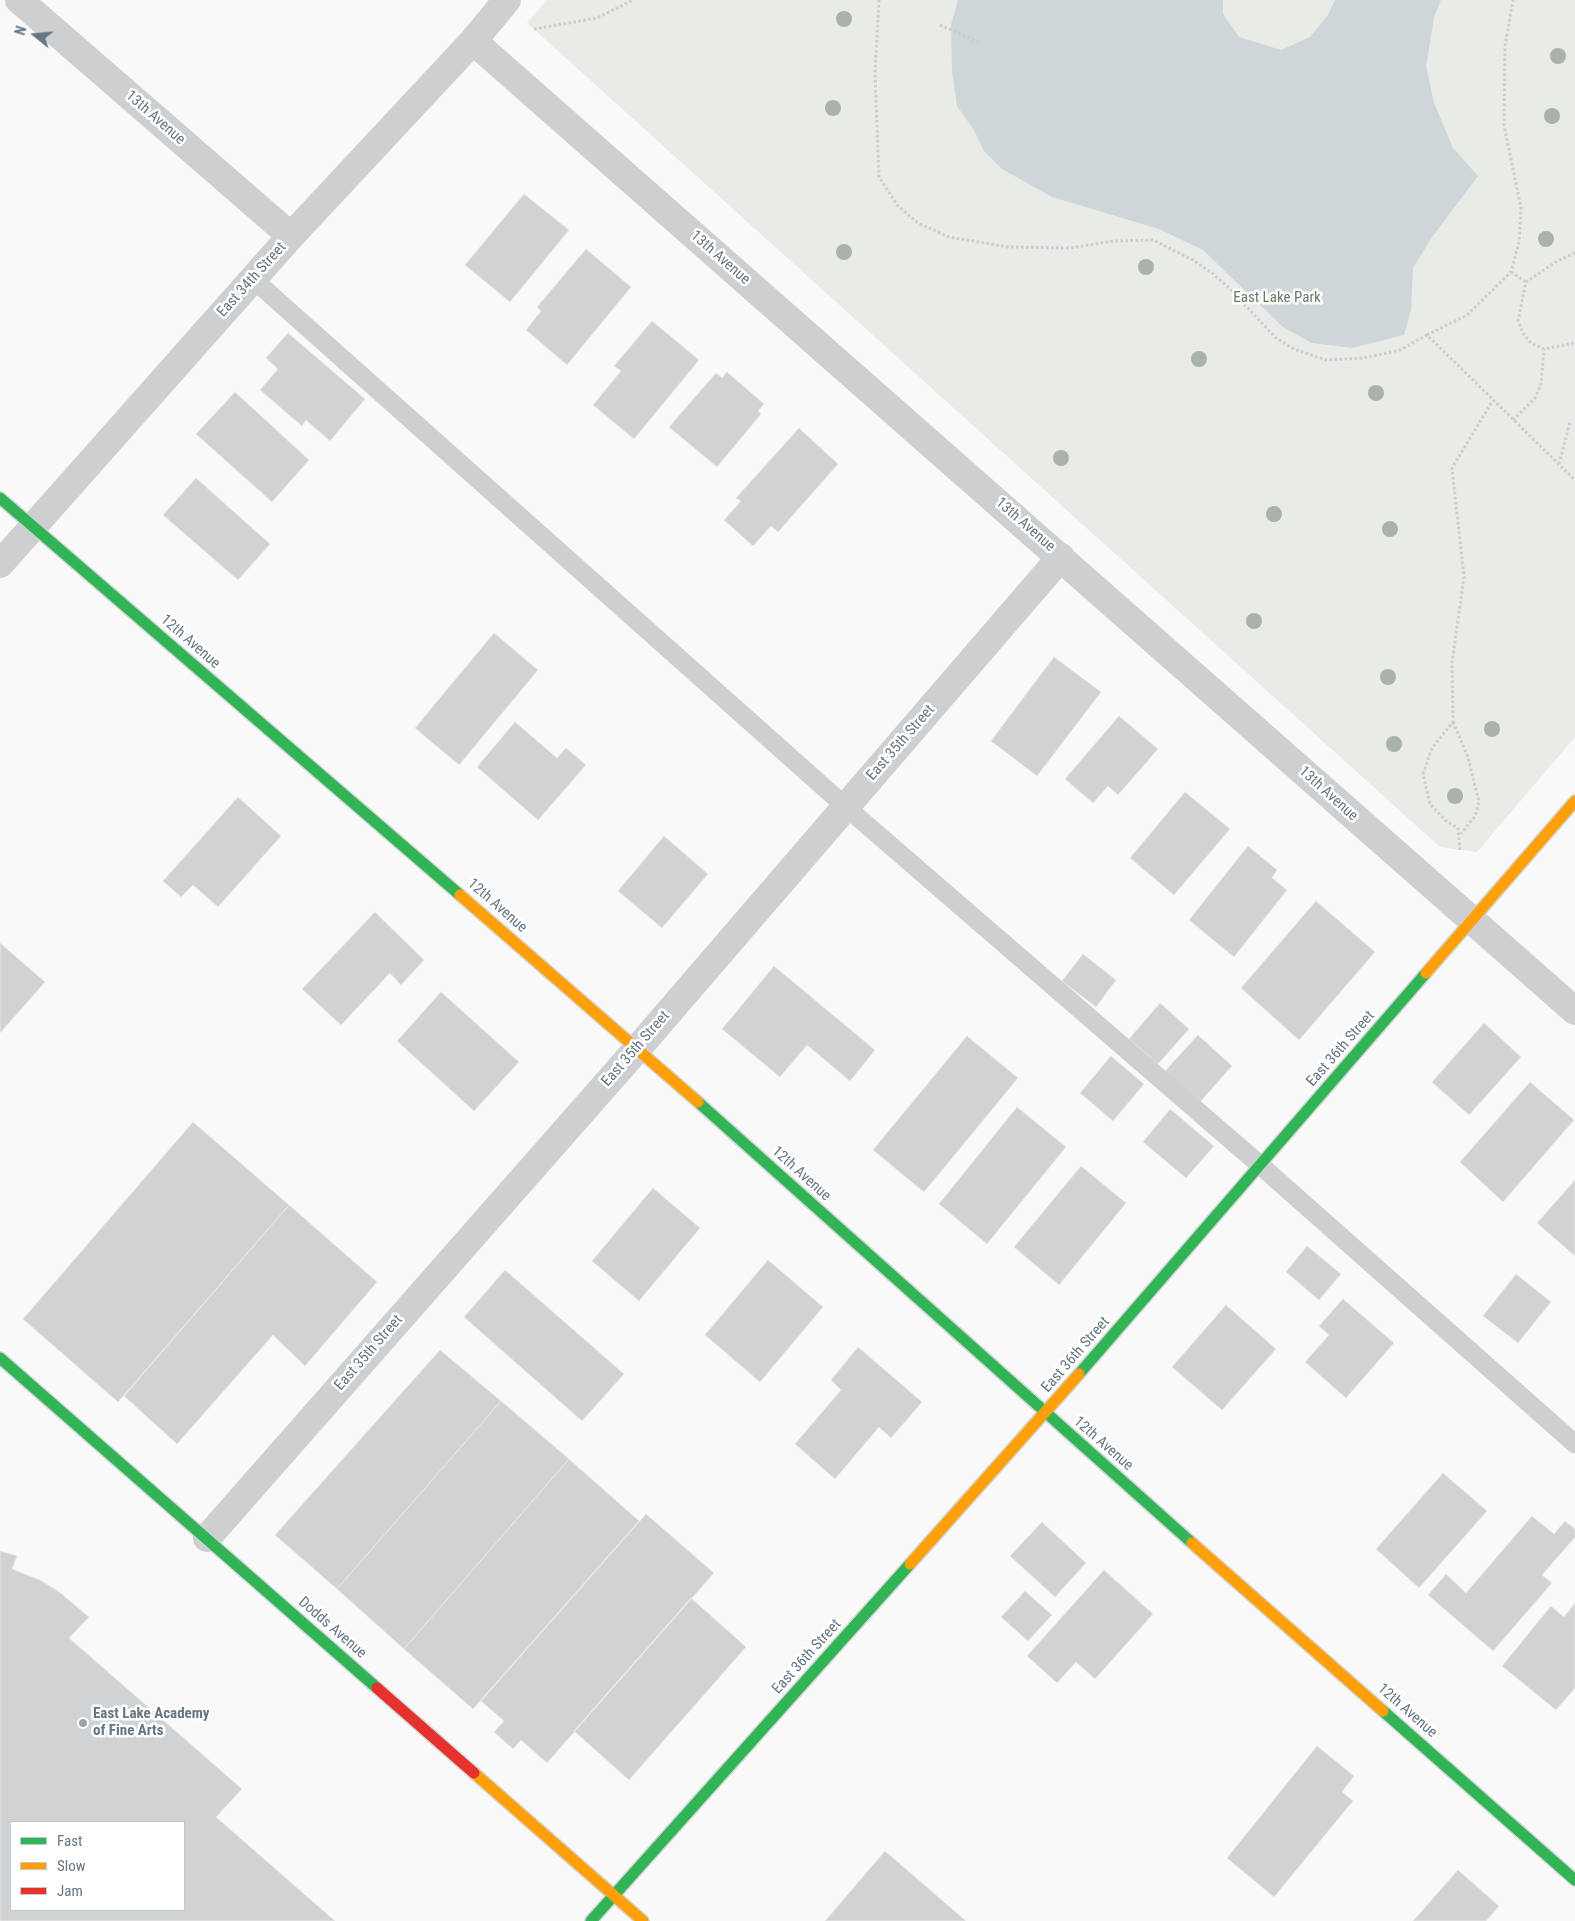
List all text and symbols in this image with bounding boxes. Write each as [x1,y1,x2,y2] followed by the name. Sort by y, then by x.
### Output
[10,10,60,60] north arrow
[12,24,30,37] text: N
[122,87,188,149] street label: 13th Avenue
[687,227,753,289] street label: 13th Avenue
[214,239,290,321] street label: East 34th Street
[1233,289,1321,307] park label: East Lake Park
[992,494,1058,556] street label: 13th Avenue
[157,611,223,673] street label: 12th Avenue
[863,701,939,785] street label: East 35th Street
[1295,763,1361,825] street label: 13th Avenue
[464,875,530,937] street label: 12th Avenue
[598,1007,674,1091] street label: East 35th Street
[1303,1007,1379,1091] street label: East 36th Street
[768,1143,834,1205] street label: 12th Avenue
[331,1311,407,1395] street label: East 35th Street
[1038,1313,1114,1397] street label: East 36th Street
[1070,1413,1136,1475] street label: 12th Avenue
[294,1594,370,1662] street label: Dodds Avenue
[769,1616,845,1698] street label: East 36th Street
[1374,1680,1440,1742] street label: 12th Avenue
[93,1705,210,1740] place label: East Lake Academy of Fine Arts
[77,1717,89,1729] marker: East Lake Academy of Fine Arts
[10,1821,185,1911] legend
[57,1832,82,1850] text: Fast
[57,1857,86,1875] text: Slow
[57,1882,83,1900] text: Jam

